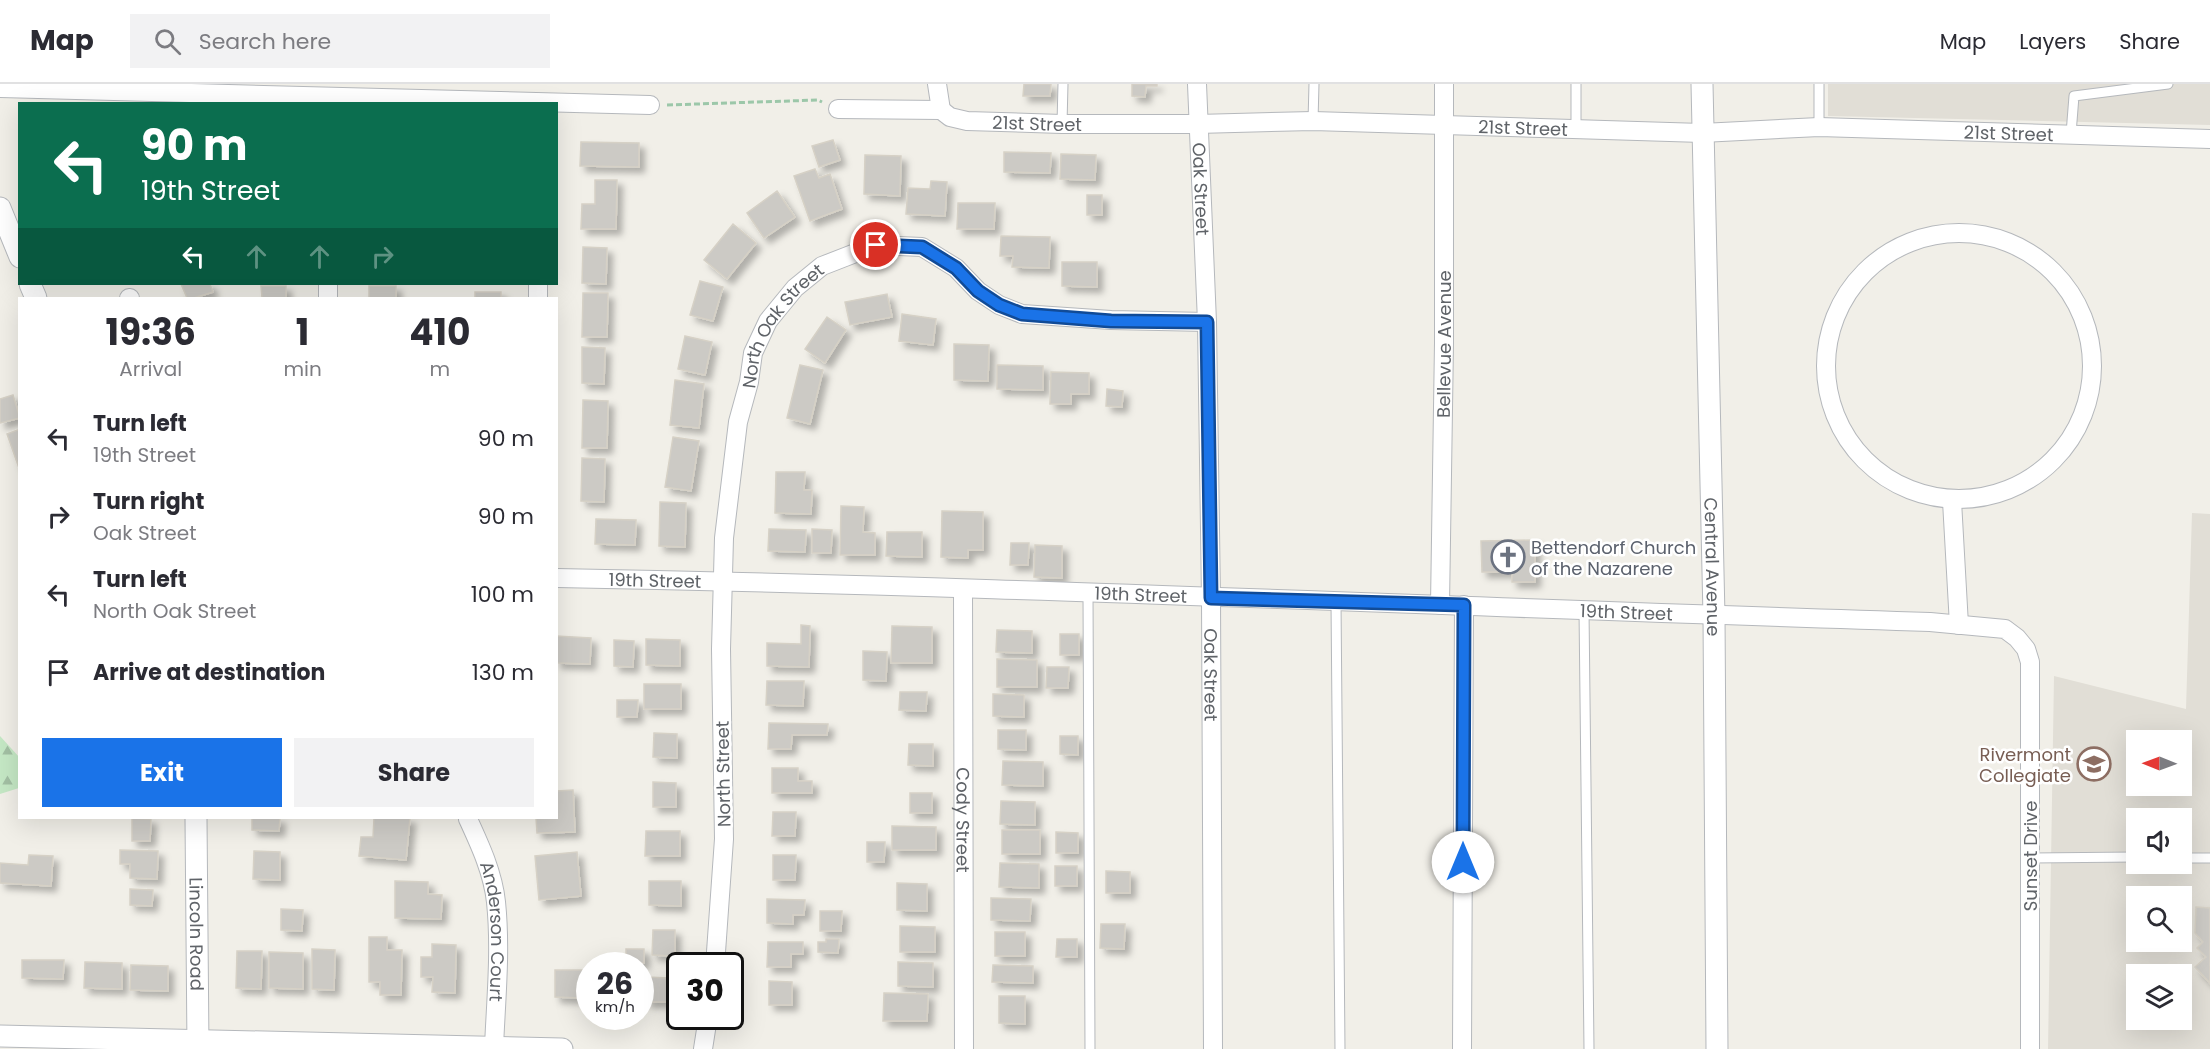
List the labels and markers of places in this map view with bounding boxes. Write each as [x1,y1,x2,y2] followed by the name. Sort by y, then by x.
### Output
[850,219,901,270] pin
[1531,535,1696,581] place label: Bettendorf Church of the Nazarene
[1490,539,1526,575] church icon: Bettendorf Church of the Nazarene
[1979,742,2071,788] place label: Rivermont Collegiate
[2076,746,2112,782] school or university icon: Rivermont Collegiate

